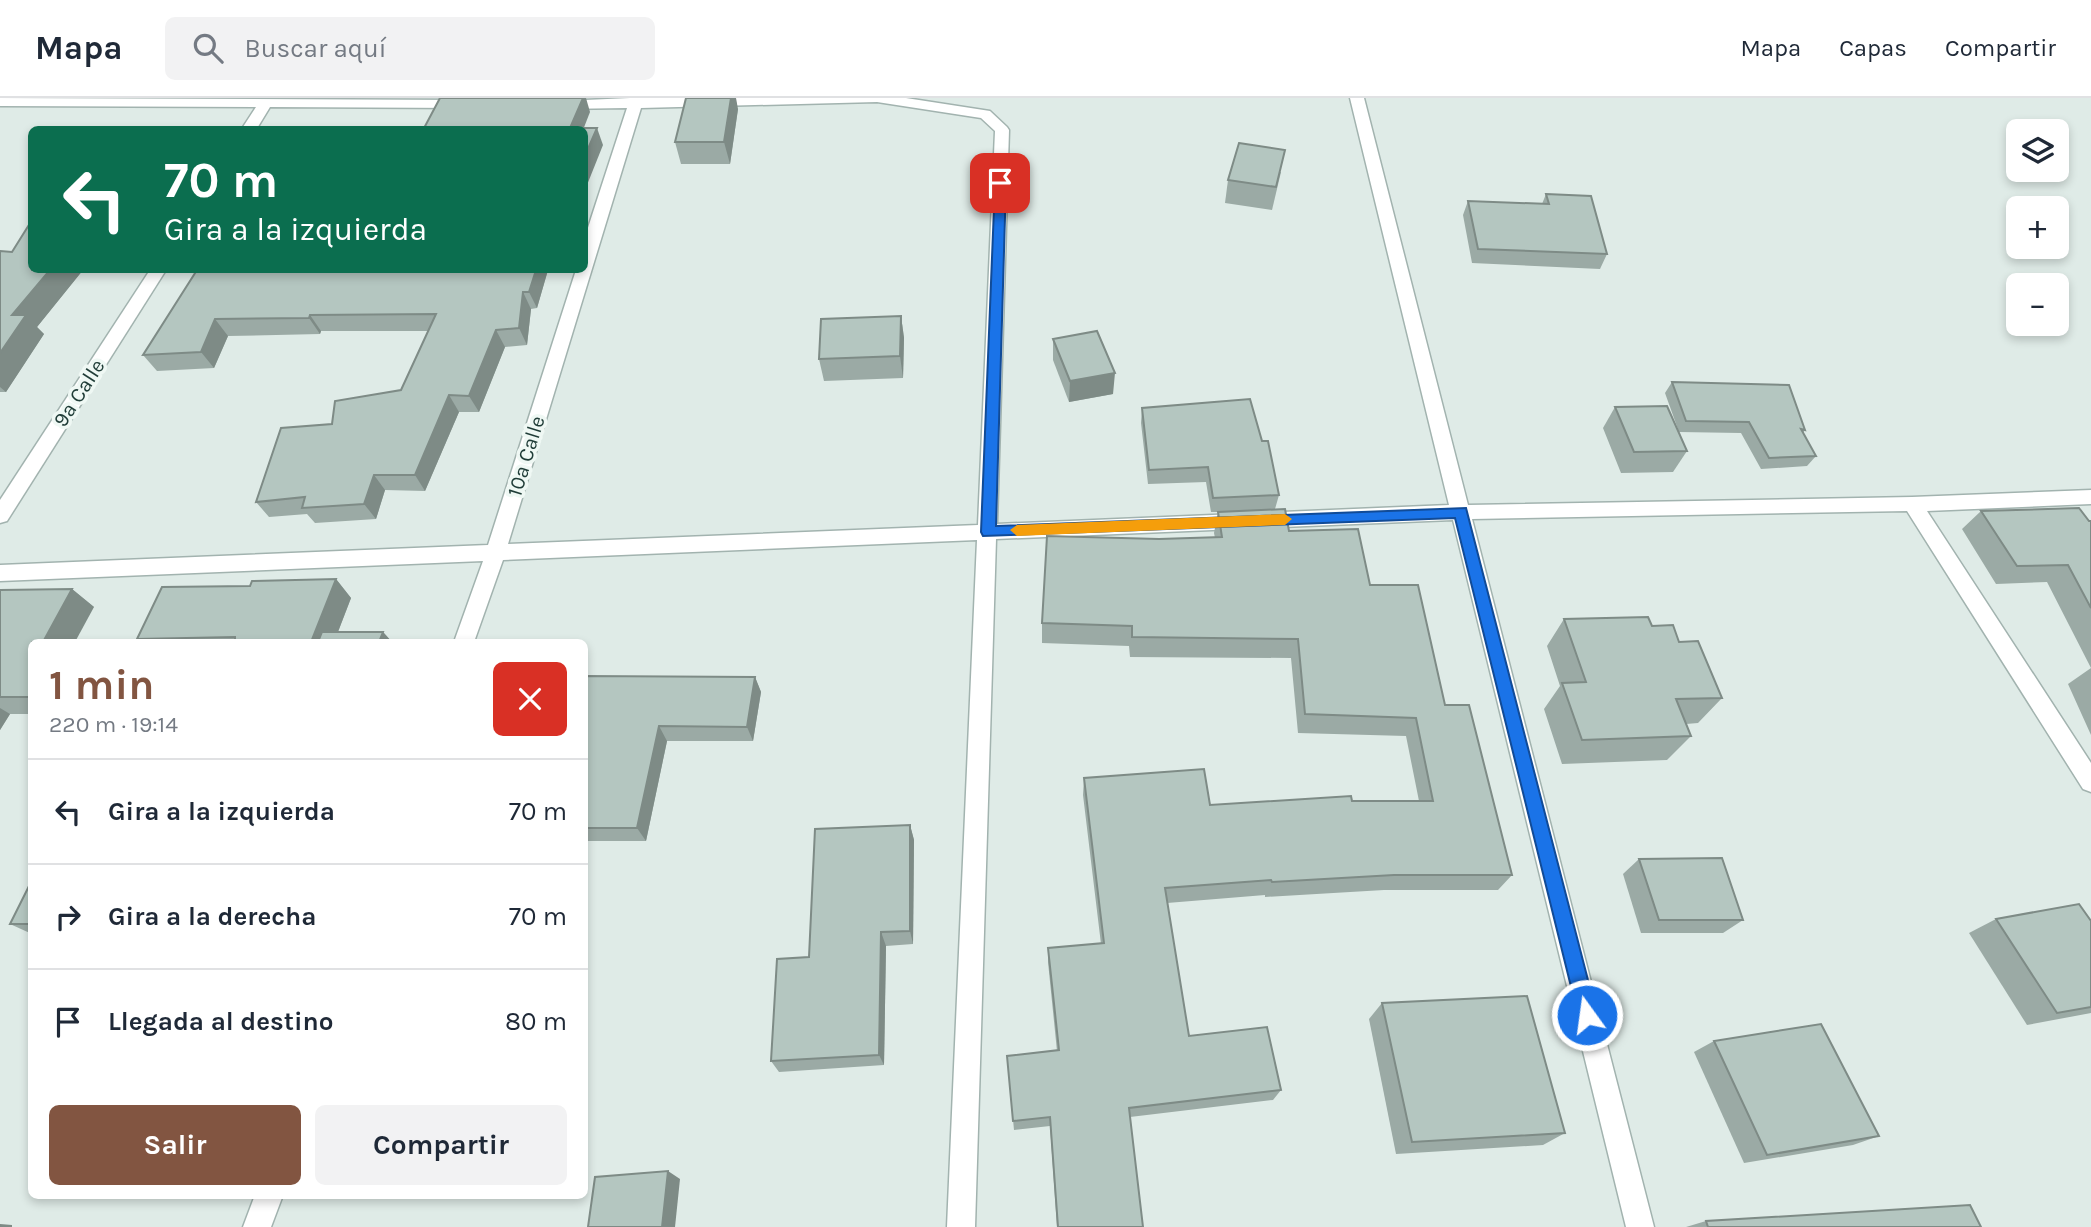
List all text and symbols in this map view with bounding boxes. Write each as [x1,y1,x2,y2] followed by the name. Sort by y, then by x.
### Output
[165,17,655,80] search box
[35,29,123,67] text: Mapa
[189,29,227,67] icon: search
[245,33,386,64] text: Buscar aquí
[1740,34,1801,62] text: Mapa
[1839,34,1907,62] text: Capas
[1945,34,2056,62] text: Compartir
[2006,119,2069,336] map controls
[2006,119,2069,182] button: layers
[164,152,278,209] text: 70 m
[970,153,1030,213] pin
[49,154,140,245] icon: left
[981,164,1019,202] icon: arrive
[2006,196,2069,259] button: +
[164,211,427,248] text: Gira a la izquierda
[2006,273,2069,336] button: −
[48,355,110,431] street label: 9a Calle
[502,413,550,499] street label: 10a Calle
[49,660,154,710] text: 1 min
[493,662,567,736] button: close
[49,711,178,738] text: 220 m · 19:14
[49,793,87,831] icon: left
[108,796,335,827] text: Gira a la izquierda
[509,796,567,827] text: 70 m
[49,898,87,936] icon: right
[108,901,317,932] text: Gira a la derecha
[509,901,567,932] text: 70 m
[1550,978,1624,1052] position arrow
[49,1003,87,1041] icon: arrive
[108,1006,334,1037] text: Llegada al destino
[505,1006,567,1037] text: 80 m
[49,1105,301,1185] button: Salir
[315,1105,567,1185] button: Compartir

